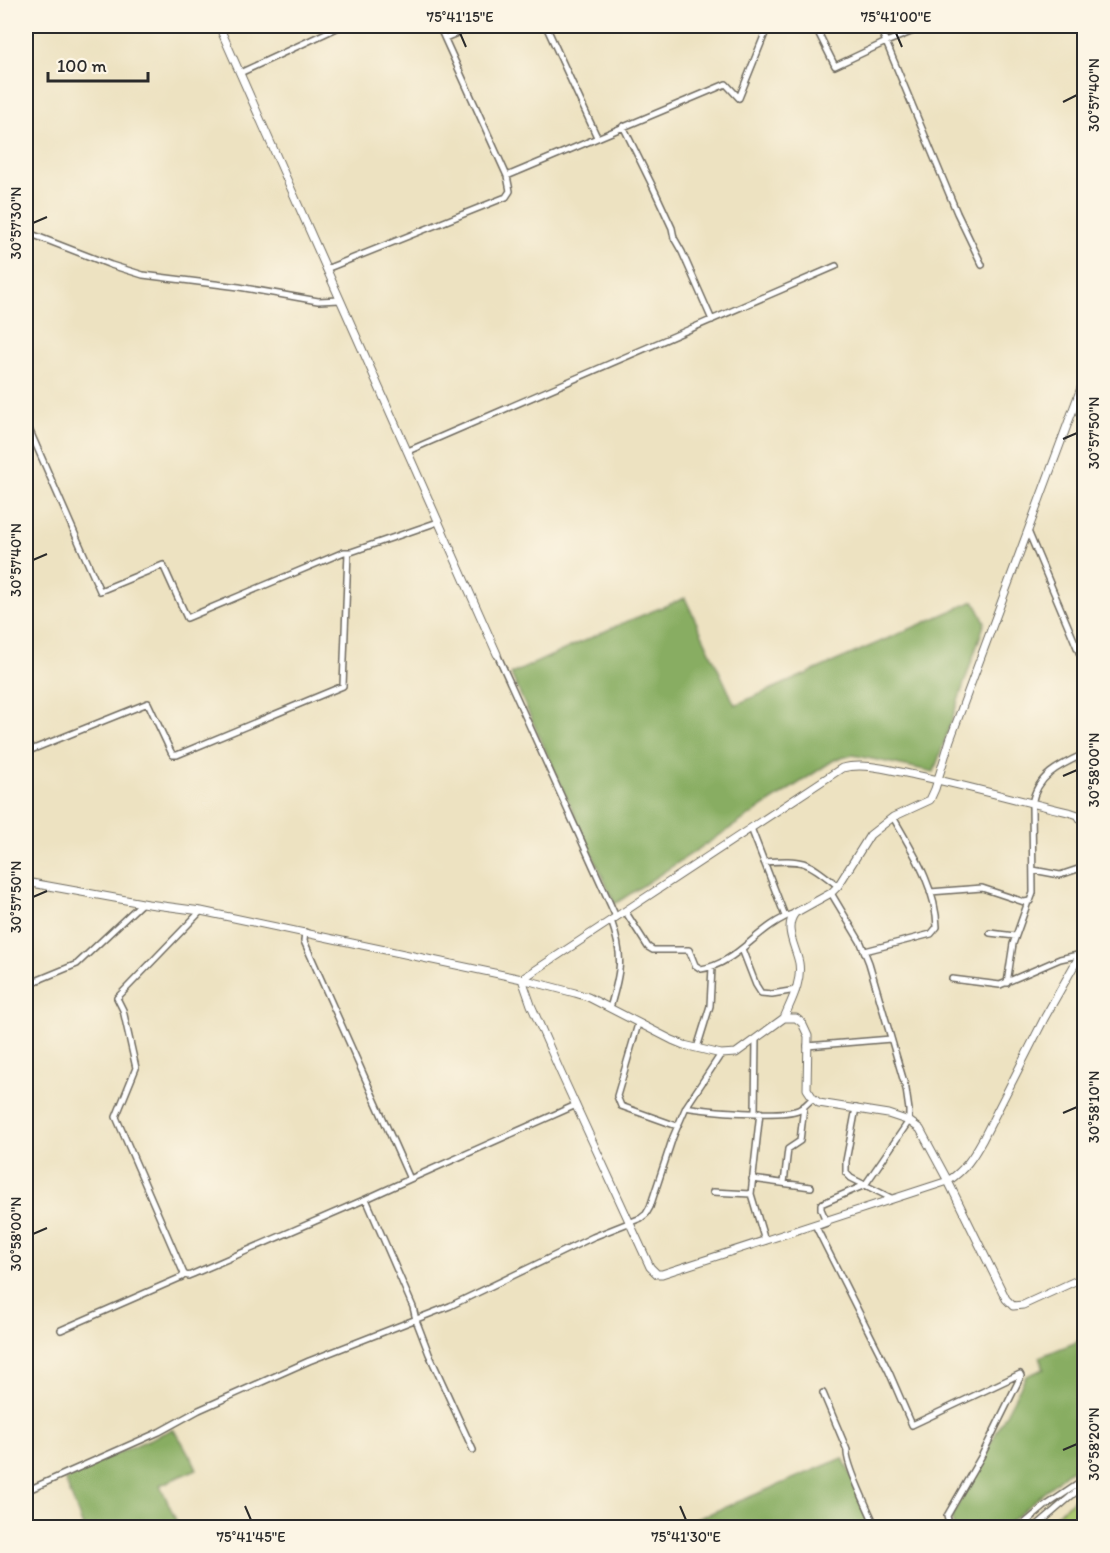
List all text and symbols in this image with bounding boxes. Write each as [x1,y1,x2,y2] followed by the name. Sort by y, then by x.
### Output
[426,8,494,26] text: 75°41'15"E
[861,8,931,26] text: 75°41'00"E
[48,45,148,83] scale bar
[57,55,107,77] text: 100 m
[1085,58,1103,132] text: 30°57'40"N
[7,187,25,259] text: 30°57'30"N
[1085,397,1103,469] text: 30°57'50"N
[7,523,25,597] text: 30°57'40"N
[1085,733,1103,807] text: 30°58'00"N
[7,861,25,933] text: 30°57'50"N
[1085,1071,1103,1143] text: 30°58'10"N
[7,1197,25,1271] text: 30°58'00"N
[1085,1407,1103,1481] text: 30°58'20"N
[216,1528,286,1546] text: 75°41'45"E
[651,1528,721,1546] text: 75°41'30"E

